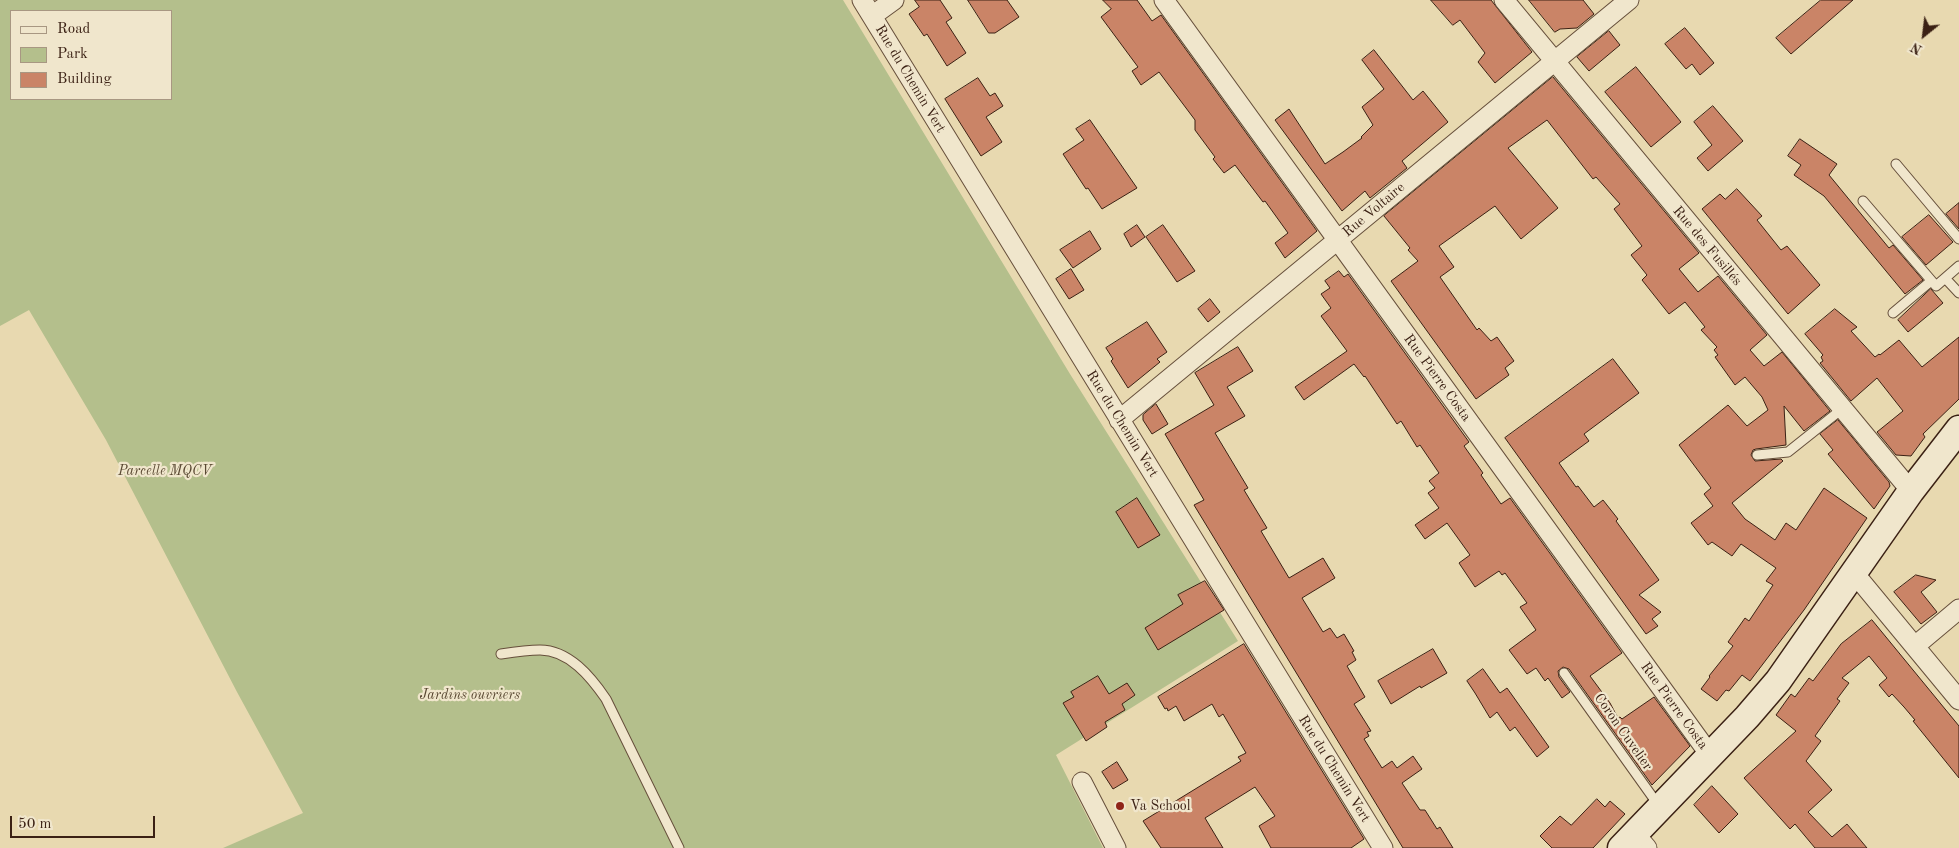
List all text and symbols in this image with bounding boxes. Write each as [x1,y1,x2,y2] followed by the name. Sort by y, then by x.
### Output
[10,10,172,100] legend
[1899,10,1949,60] north arrow
[57,22,90,37] text: Road
[871,22,949,136] street label: Rue du Chemin Vert
[1909,39,1925,57] text: N
[57,47,88,62] text: Park
[57,72,112,87] text: Building
[1340,179,1408,241] street label: Rue Voltaire
[1669,203,1745,289] street label: Rue des Fusillés
[1400,331,1474,425] street label: Rue Pierre Costa
[1082,367,1162,481] street label: Rue du Chemin Vert
[118,463,212,479] park label: Parcelle MQCV
[1637,659,1711,753] street label: Rue Pierre Costa
[420,687,520,703] park label: Jardins ouvriers
[1590,690,1656,774] street label: Coron Cuvelier
[1294,712,1374,826] street label: Rue du Chemin Vert
[1130,798,1191,814] place label: Va School
[1114,800,1126,812] marker: Va School
[12,806,158,838] scale bar
[18,817,52,832] text: 50 m

